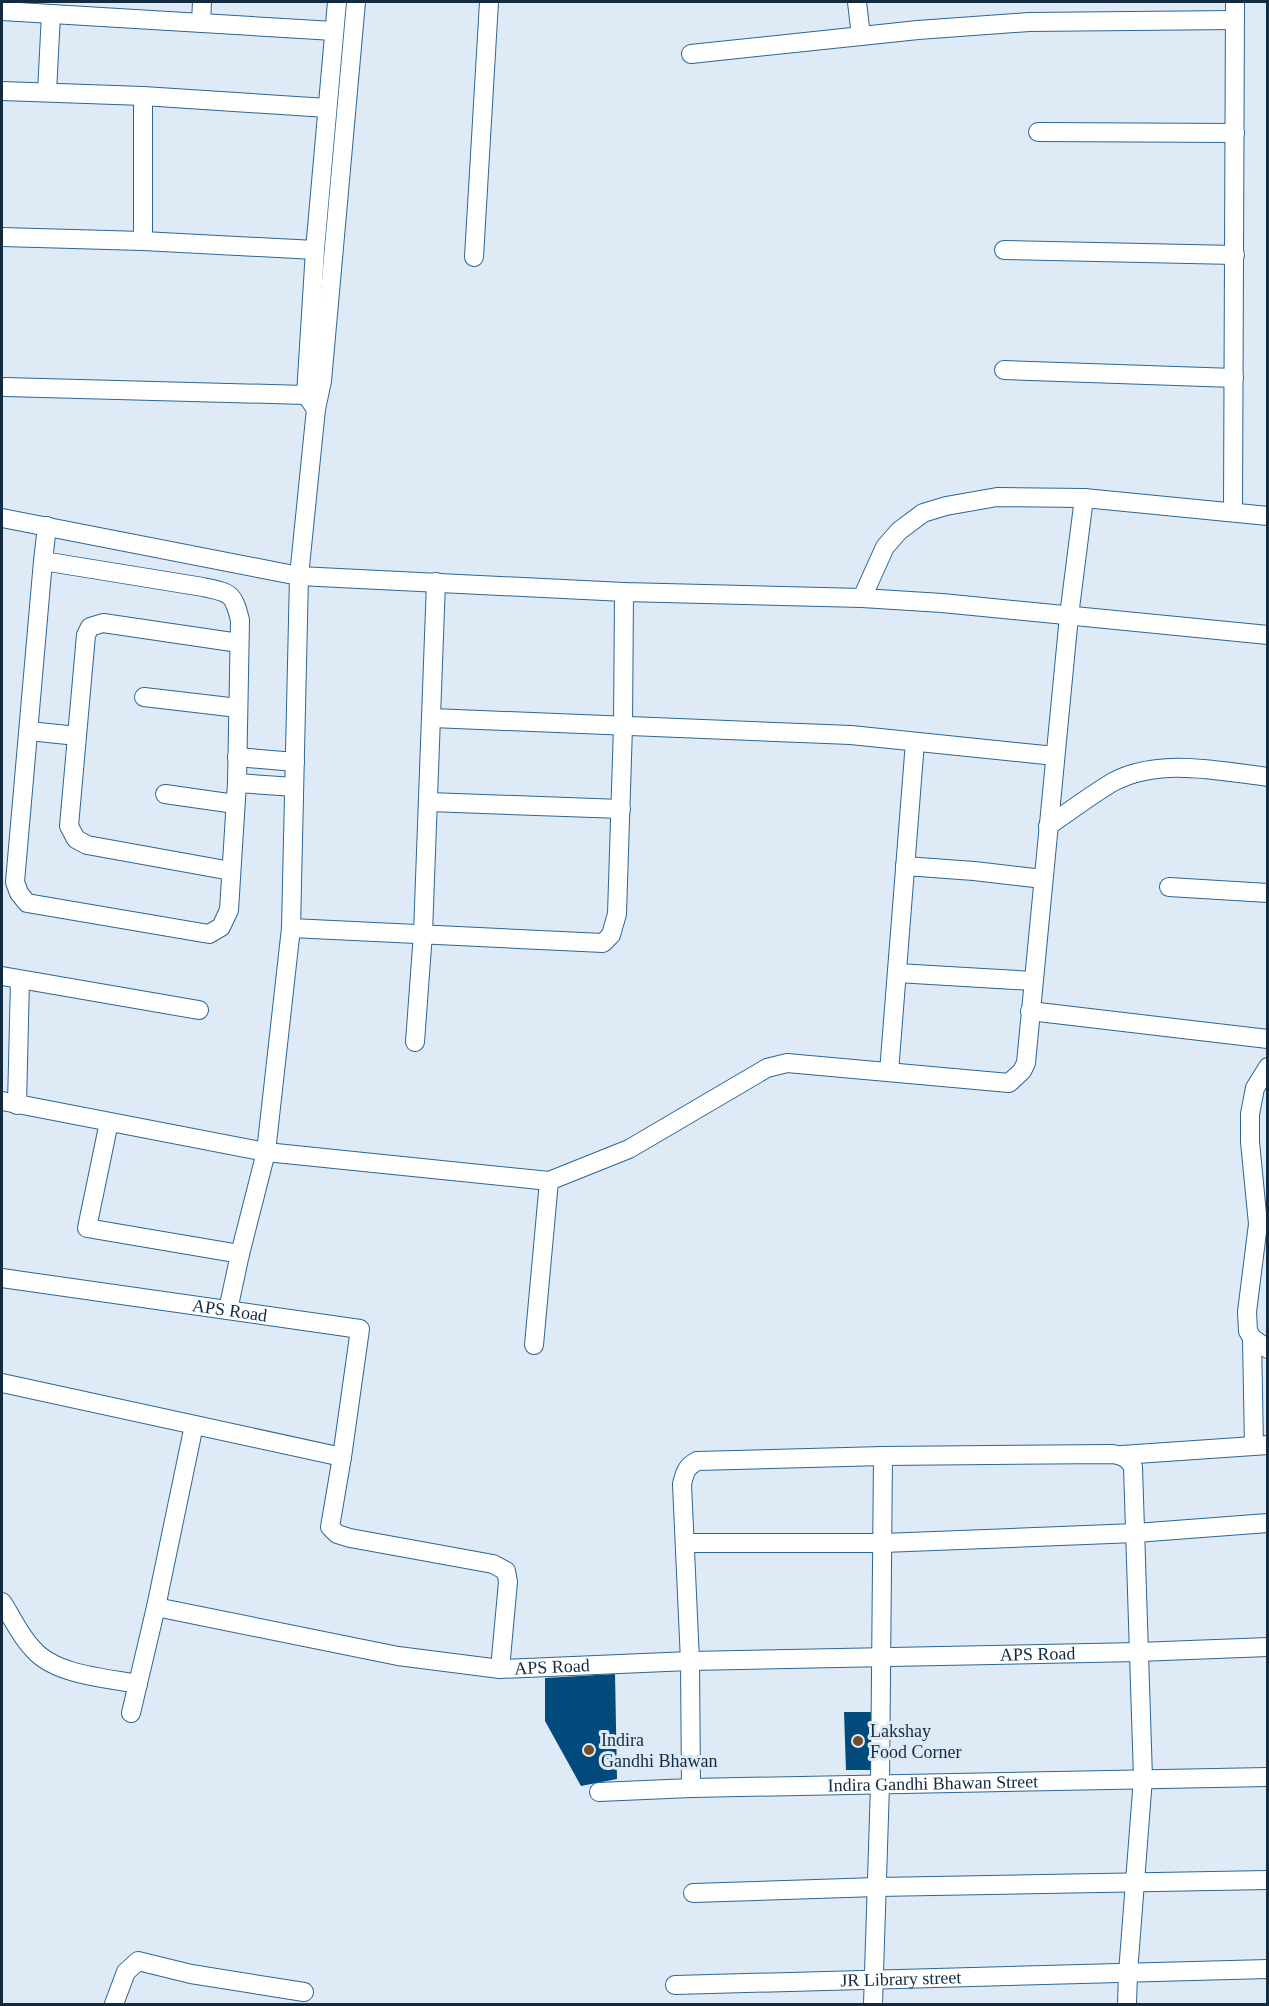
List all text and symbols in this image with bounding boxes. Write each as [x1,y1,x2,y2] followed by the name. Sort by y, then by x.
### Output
[191,1295,269,1326] street label: APS Road
[1000,1643,1076,1665] street label: APS Road
[514,1655,590,1678] street label: APS Road
[870,1721,962,1762] place label: Lakshay Food Corner
[601,1730,717,1771] place label: Indira Gandhi Bhawan
[851,1734,865,1748] marker: Lakshay Food Corner
[582,1743,596,1757] marker: Indira Gandhi Bhawan
[827,1771,1038,1795] street label: Indira Gandhi Bhawan Street
[840,1967,962,1991] street label: JR Library street

